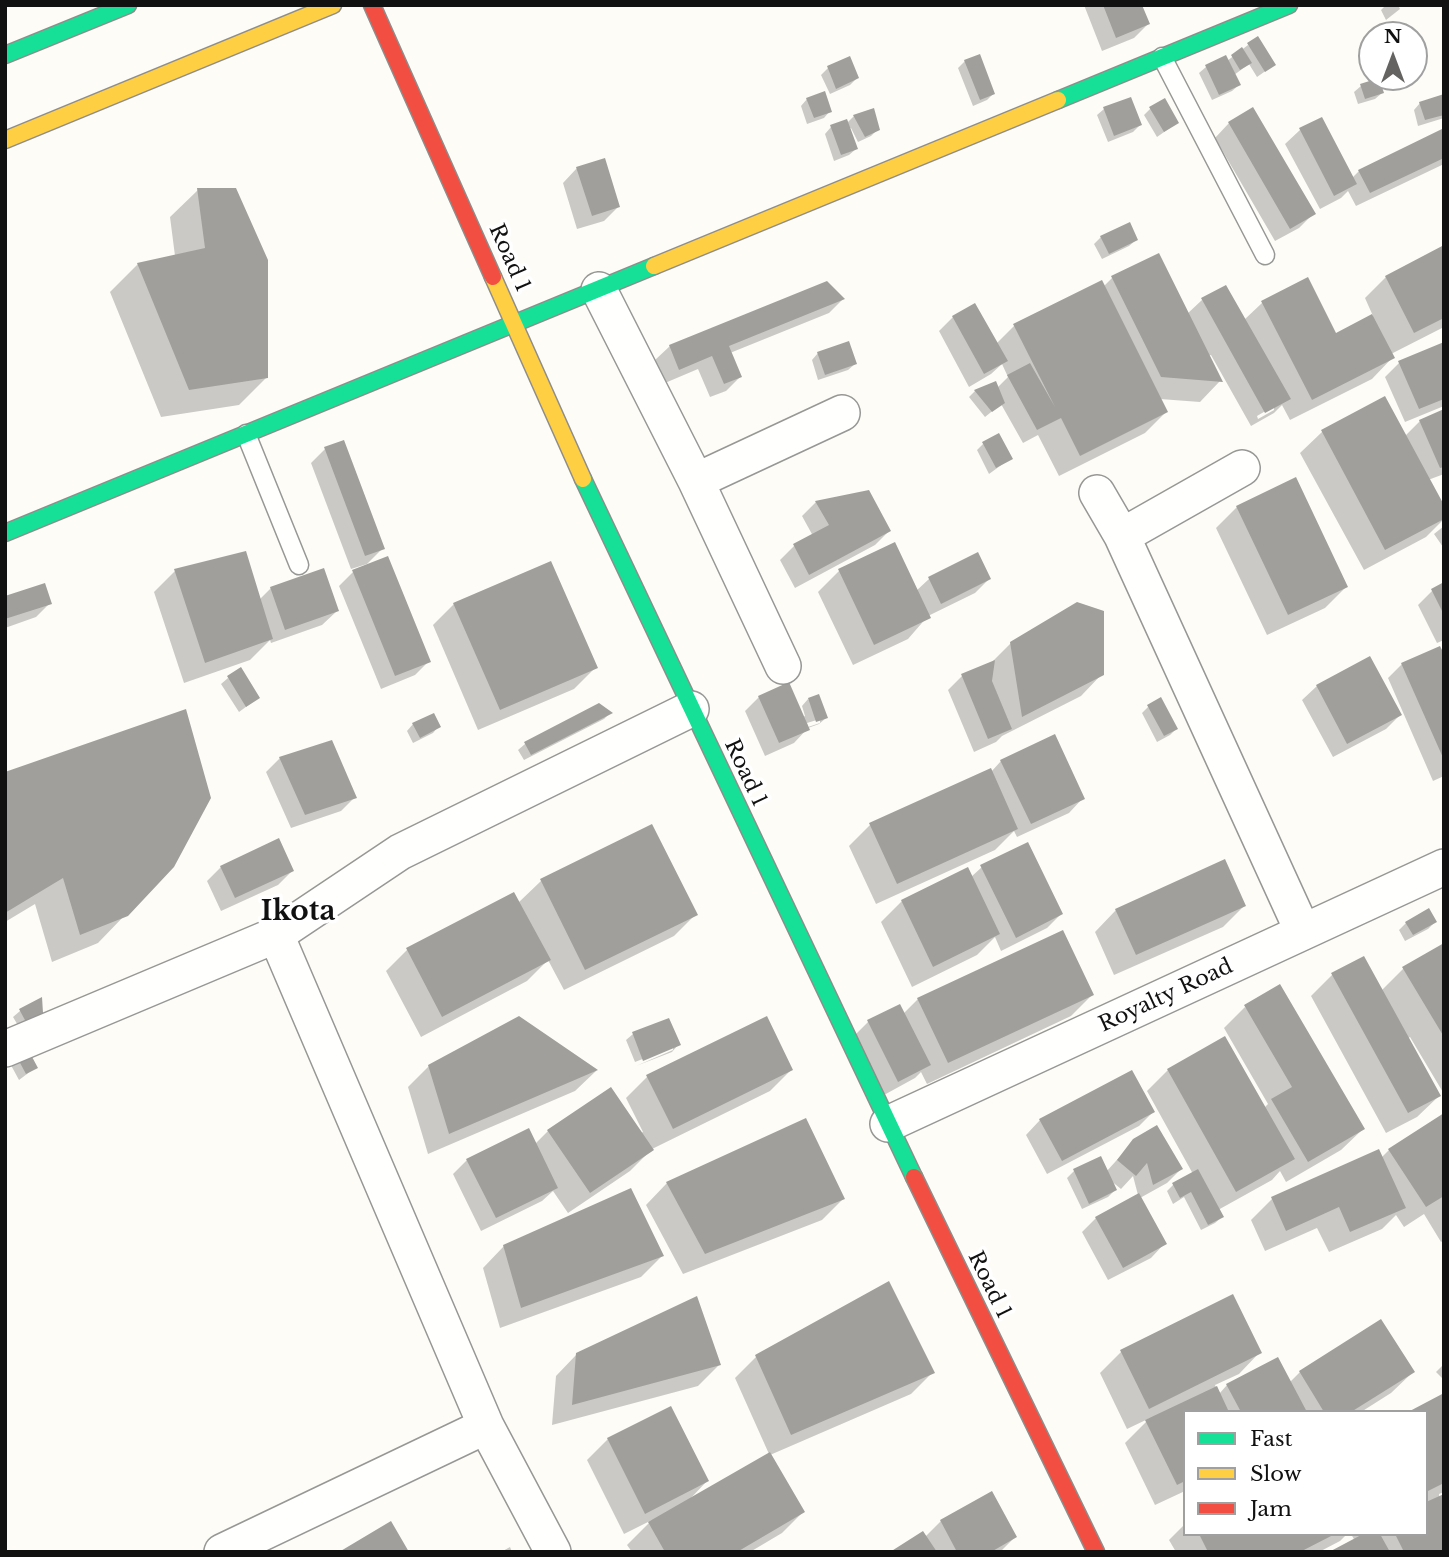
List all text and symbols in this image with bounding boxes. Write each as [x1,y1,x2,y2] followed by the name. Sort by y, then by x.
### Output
[1358,21,1428,91] north arrow
[1384,25,1402,48] text: N
[483,220,535,296] street label: Road 1
[719,735,771,811] street label: Road 1
[260,895,336,929] district label: Ikota
[1095,954,1237,1038] street label: Royalty Road
[962,1247,1016,1323] street label: Road 1
[1183,1410,1428,1536] legend
[1250,1426,1292,1452] text: Fast
[1250,1461,1302,1487] text: Slow
[1250,1496,1292,1522] text: Jam

